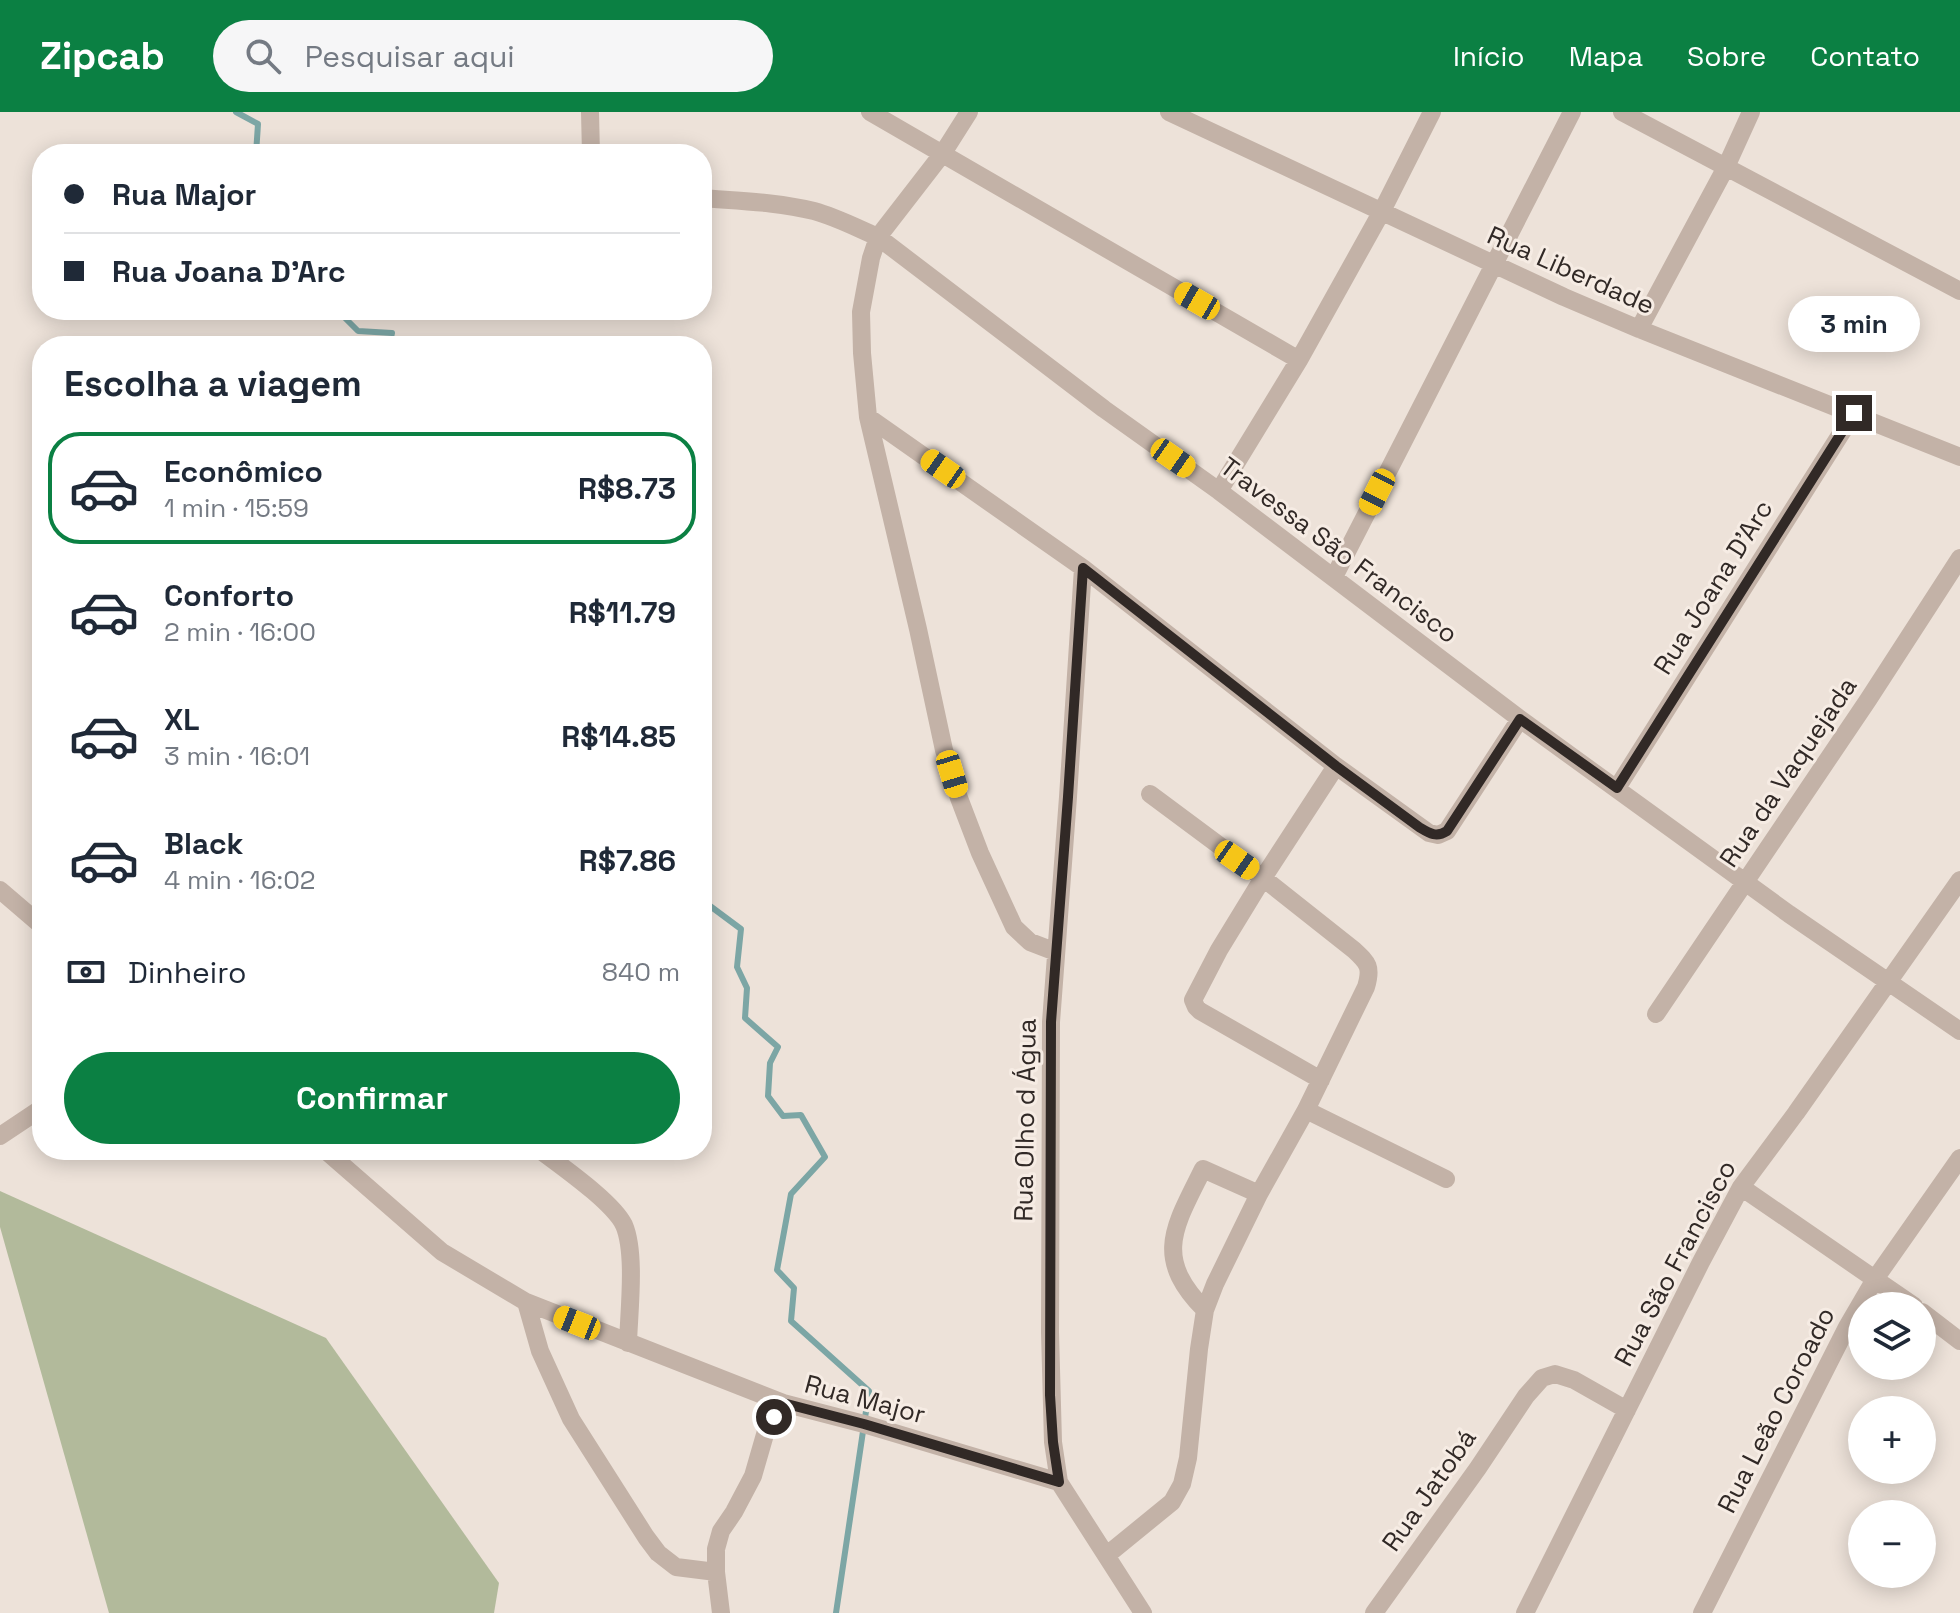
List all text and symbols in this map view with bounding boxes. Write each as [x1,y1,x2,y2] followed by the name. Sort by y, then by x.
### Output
[213,20,773,92] search box
[40,32,165,80] text: Zipcab
[241,34,285,78] icon: search
[305,37,515,76] text: Pesquisar aqui
[1453,38,1525,74] text: Início
[1569,38,1643,74] text: Mapa
[1687,38,1766,74] text: Sobre
[1810,38,1920,74] text: Contato
[112,175,256,214] text: Rua Major
[1482,218,1660,322] street label: Rua Liberdade
[112,252,346,291] text: Rua Joana D'Arc
[1170,279,1224,323] car
[1788,297,1920,353] callout: 3 min
[1820,307,1888,341] text: 3 min
[64,361,362,407] text: Escolha a viagem
[1836,395,1872,431] route end
[1146,434,1200,482] car
[916,445,970,493] car
[1213,449,1465,651] street label: Travessa São Francisco
[68,452,140,524] icon: car
[164,452,323,491] text: Econômico
[1355,465,1399,519] car
[578,469,676,508] text: R$8.73
[164,491,309,525] text: 1 min · 15:59
[1646,493,1780,681] street label: Rua Joana D'Arc
[68,576,140,648] icon: car
[164,576,294,615] text: Conforto
[569,593,676,632] text: R$11.79
[164,615,316,649] text: 2 min · 16:00
[1712,670,1864,874] street label: Rua da Vaquejada
[68,700,140,772] icon: car
[164,700,200,739] text: XL
[561,717,676,756] text: R$14.85
[164,739,310,773] text: 3 min · 16:01
[934,748,970,800] car
[68,824,140,896] icon: car
[164,824,243,863] text: Black
[1210,836,1264,884] car
[579,841,676,880] text: R$7.86
[164,863,316,897] text: 4 min · 16:02
[64,950,108,994] icon: cash
[128,953,246,992] text: Dinheiro
[602,955,680,989] text: 840 m
[1006,1018,1044,1222] street label: Rua Olho d Água
[64,1052,680,1144] button: Confirmar
[1606,1154,1744,1372] street label: Rua São Francisco
[1848,1292,1936,1588] map controls
[1848,1292,1936,1380] button: layers
[1709,1301,1843,1519] street label: Rua Leão Coroado
[550,1303,604,1343] car
[801,1367,929,1431] street label: Rua Major
[1848,1396,1936,1484] button: +
[756,1399,792,1435] route start
[1374,1422,1484,1558] street label: Rua Jatobá
[1848,1500,1936,1588] button: −

